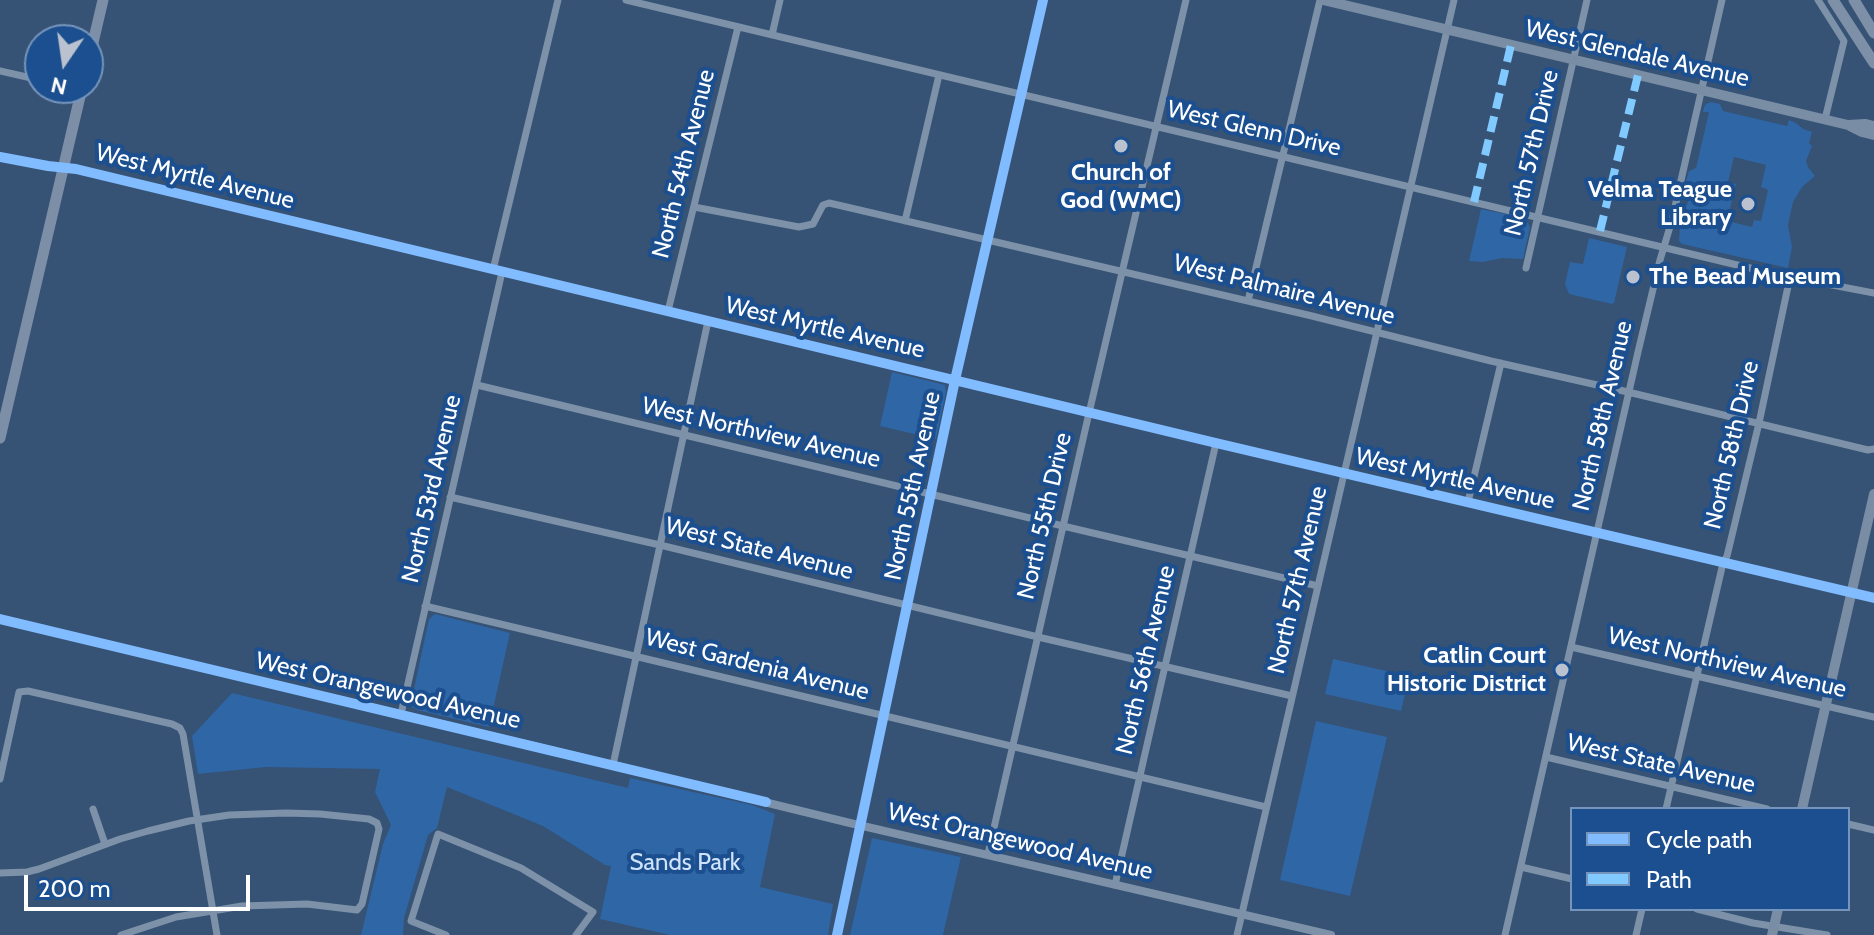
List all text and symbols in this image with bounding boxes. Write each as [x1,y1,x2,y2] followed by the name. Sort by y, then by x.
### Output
[1522,14,1752,94] street label: West Glendale Avenue
[24,24,104,104] north arrow
[647,67,721,261] street label: North 54th Avenue
[1499,67,1565,239] street label: North 57th Drive
[48,71,70,101] text: N
[1164,95,1344,163] street label: West Glenn Drive
[1112,137,1130,155] marker: Church of God (WMC)
[93,138,297,216] street label: West Myrtle Avenue
[1060,159,1182,215] place label: Church of God (WMC)
[1588,176,1732,232] place label: Velma Teague Library
[1739,195,1757,213] marker: Velma Teague Library
[1170,249,1398,331] street label: West Palmaire Avenue
[1649,263,1841,291] place label: The Bead Museum
[1624,268,1642,286] marker: The Bead Museum
[723,291,927,365] street label: West Myrtle Avenue
[1567,318,1639,514] street label: North 58th Avenue
[1699,358,1765,532] street label: North 58th Drive
[879,389,947,583] street label: North 55th Avenue
[396,392,468,586] street label: North 53rd Avenue
[639,392,883,474] street label: West Northview Avenue
[1012,430,1078,602] street label: North 55th Drive
[1353,442,1557,516] street label: West Myrtle Avenue
[1262,483,1334,677] street label: North 57th Avenue
[662,512,856,586] street label: West State Avenue
[1110,563,1182,757] street label: North 56th Avenue
[1605,622,1849,704] street label: West Northview Avenue
[642,623,872,707] street label: West Gardenia Avenue
[1387,642,1546,698] place label: Catlin Court Historic District
[253,647,523,735] street label: West Orangewood Avenue
[1553,661,1571,679] marker: Catlin Court Historic District
[1564,728,1758,800] street label: West State Avenue
[885,798,1155,886] street label: West Orangewood Avenue
[1570,807,1850,911] legend
[1646,825,1752,854] text: Cycle path
[630,849,740,877] park label: Sands Park
[28,859,254,909] scale bar
[1646,865,1692,894] text: Path
[38,874,111,903] text: 200 m

